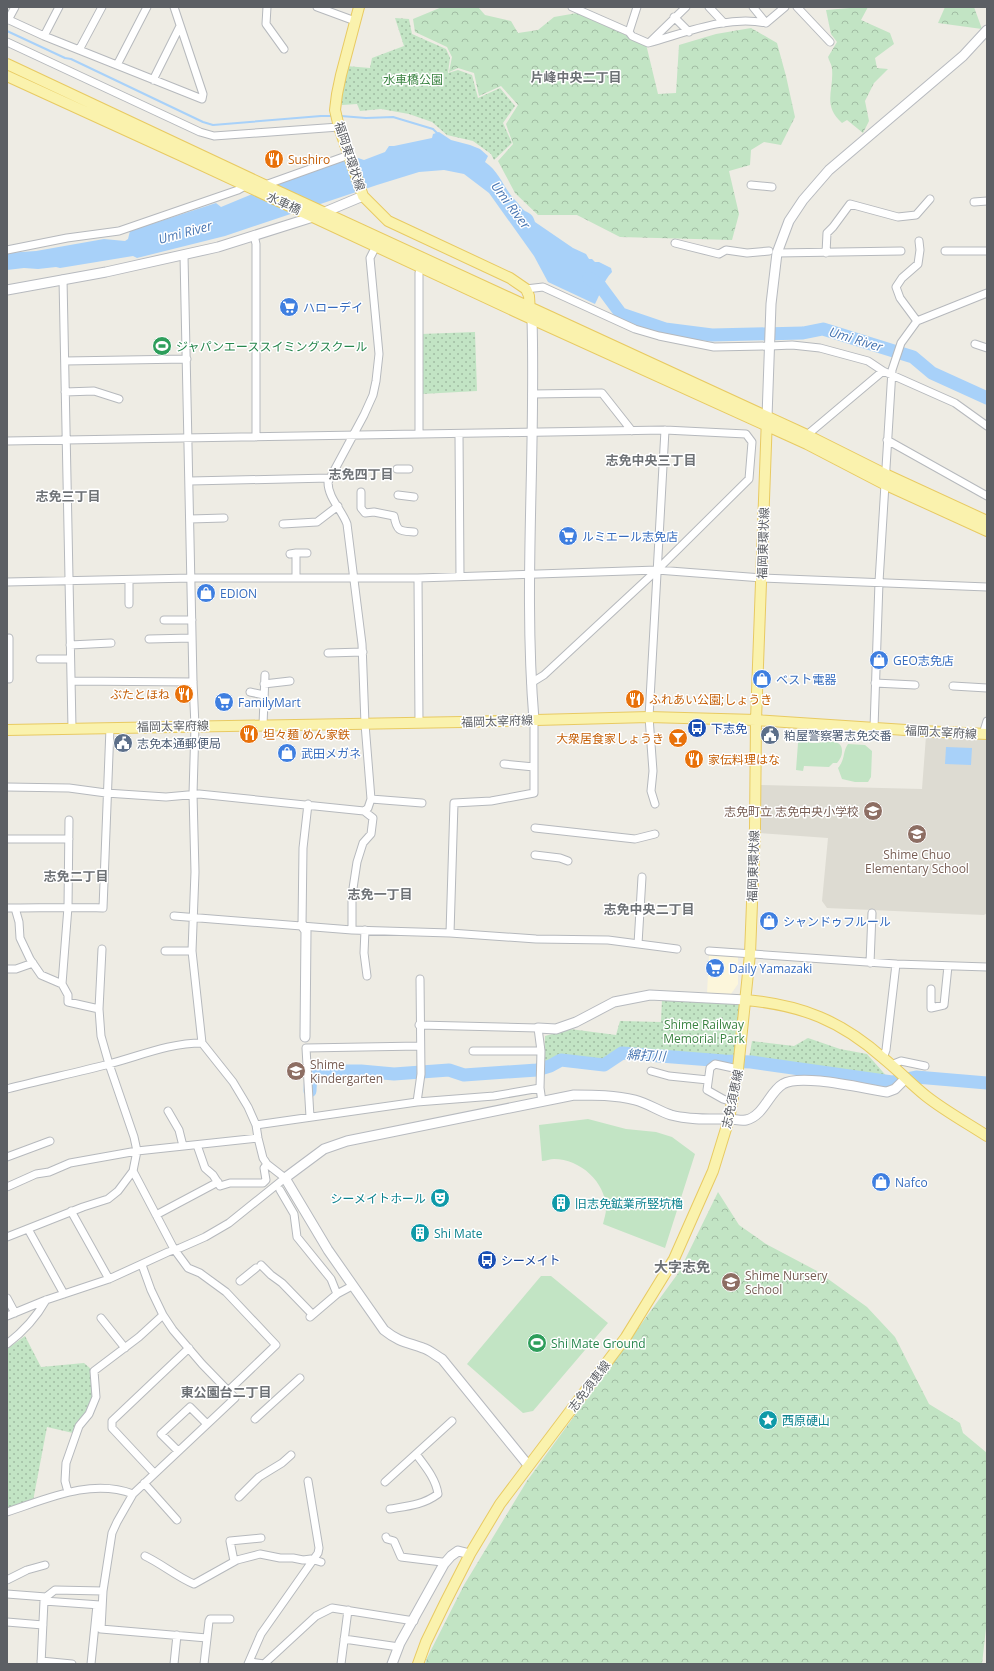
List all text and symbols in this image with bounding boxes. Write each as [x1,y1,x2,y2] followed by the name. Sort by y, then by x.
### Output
[530,68,622,86] district label: 片峰中央二丁目
[383,71,443,88] park label: 水車橋公園
[331,119,369,193] street label: 福岡東環状線
[263,148,285,170] restaurant icon: Sushiro
[288,151,330,168] place label: Sushiro
[487,178,535,233] water label: Umi River
[264,188,304,218] street label: 水車橋
[156,216,215,248] water label: Umi River
[278,296,300,318] supermarket icon: ハローデイ
[303,299,363,316] place label: ハローデイ
[827,322,886,356] water label: Umi River
[151,335,173,357] sports icon: ジャパンエーススイミングスクール
[176,338,367,355] place label: ジャパンエーススイミングスクール
[605,451,697,469] district label: 志免中央三丁目
[328,465,394,483] district label: 志免四丁目
[35,487,101,505] district label: 志免三丁目
[753,507,773,579] street label: 福岡東環状線
[557,525,579,547] supermarket icon: ルミエール志免店
[582,528,678,545] place label: ルミエール志免店
[195,582,217,604] shop icon: EDION
[220,585,257,602] place label: EDION
[868,649,890,671] shop icon: GEO志免店
[893,652,954,669] place label: GEO志免店
[751,668,773,690] shop icon: ベスト電器
[776,671,836,688] place label: ベスト電器
[173,683,195,705] restaurant icon: ぶたとほね
[110,686,170,703] place label: ぶたとほね
[624,688,646,710] restaurant icon: ふれあい公園;しょうき
[213,691,235,713] supermarket icon: FamilyMart
[649,691,772,708] place label: ふれあい公園;しょうき
[238,694,301,711] place label: FamilyMart
[461,711,533,731] street label: 福岡太宰府線
[137,717,209,735] street label: 福岡太宰府線
[686,717,708,739] bus stop icon: 下志免
[711,720,747,737] place label: 下志免
[905,722,977,742] street label: 福岡太宰府線
[238,723,260,745] restaurant icon: 坦々麺 めん家鉄
[759,724,781,746] public building icon: 粕屋警察署志免交番
[263,726,350,743] place label: 坦々麺 めん家鉄
[667,727,689,749] bar icon: 大衆居食家しょうき
[784,727,892,744] place label: 粕屋警察署志免交番
[556,730,664,747] place label: 大衆居食家しょうき
[112,732,134,754] public building icon: 志免本通郵便局
[137,735,221,752] place label: 志免本通郵便局
[276,742,298,764] shop icon: 武田メガネ
[301,745,361,762] place label: 武田メガネ
[683,748,705,770] restaurant icon: 家伝料理はな
[708,751,780,768] place label: 家伝料理はな
[862,800,884,822] school or university icon: 志免町立 志免中央小学校
[724,803,859,820] place label: 志免町立 志免中央小学校
[906,823,928,845] school or university icon: Shime Chuo Elementary School
[743,830,763,902] street label: 福岡東環状線
[865,846,969,877] place label: Shime Chuo Elementary School
[43,867,109,885] district label: 志免二丁目
[347,885,413,903] district label: 志免一丁目
[603,900,695,918] district label: 志免中央二丁目
[758,910,780,932] shop icon: シャンドゥフルール
[783,913,891,930] place label: シャンドゥフルール
[704,957,726,979] supermarket icon: Daily Yamazaki
[729,960,812,977] place label: Daily Yamazaki
[663,1016,746,1047] park label: Shime Railway Memorial Park
[626,1045,668,1065] water label: 綿打川
[310,1056,383,1087] place label: Shime Kindergarten
[285,1060,307,1082] school or university icon: Shime Kindergarten
[717,1068,747,1130] street label: 志免須恵線
[870,1171,892,1193] shop icon: Nafco
[895,1174,928,1191] place label: Nafco
[429,1187,451,1209] theatre icon: シーメイトホール
[330,1190,426,1207] place label: シーメイトホール
[550,1192,572,1214] building icon: 旧志免鉱業所竪坑櫓
[575,1195,683,1212] place label: 旧志免鉱業所竪坑櫓
[409,1222,431,1244] building icon: Shi Mate
[434,1225,483,1242] place label: Shi Mate
[476,1249,498,1271] bus stop icon: シーメイト
[501,1252,561,1269] place label: シーメイト
[654,1257,710,1276] district label: 大字志免
[745,1267,829,1298] place label: Shime Nursery School
[720,1271,742,1293] school or university icon: Shime Nursery School
[526,1332,548,1354] sports icon: Shi Mate Ground
[551,1335,646,1352] place label: Shi Mate Ground
[564,1357,614,1415] street label: 志免須恵線
[180,1383,272,1401] district label: 東公園台二丁目
[757,1409,779,1431] place icon: 西原硬山
[782,1412,830,1429] place label: 西原硬山

